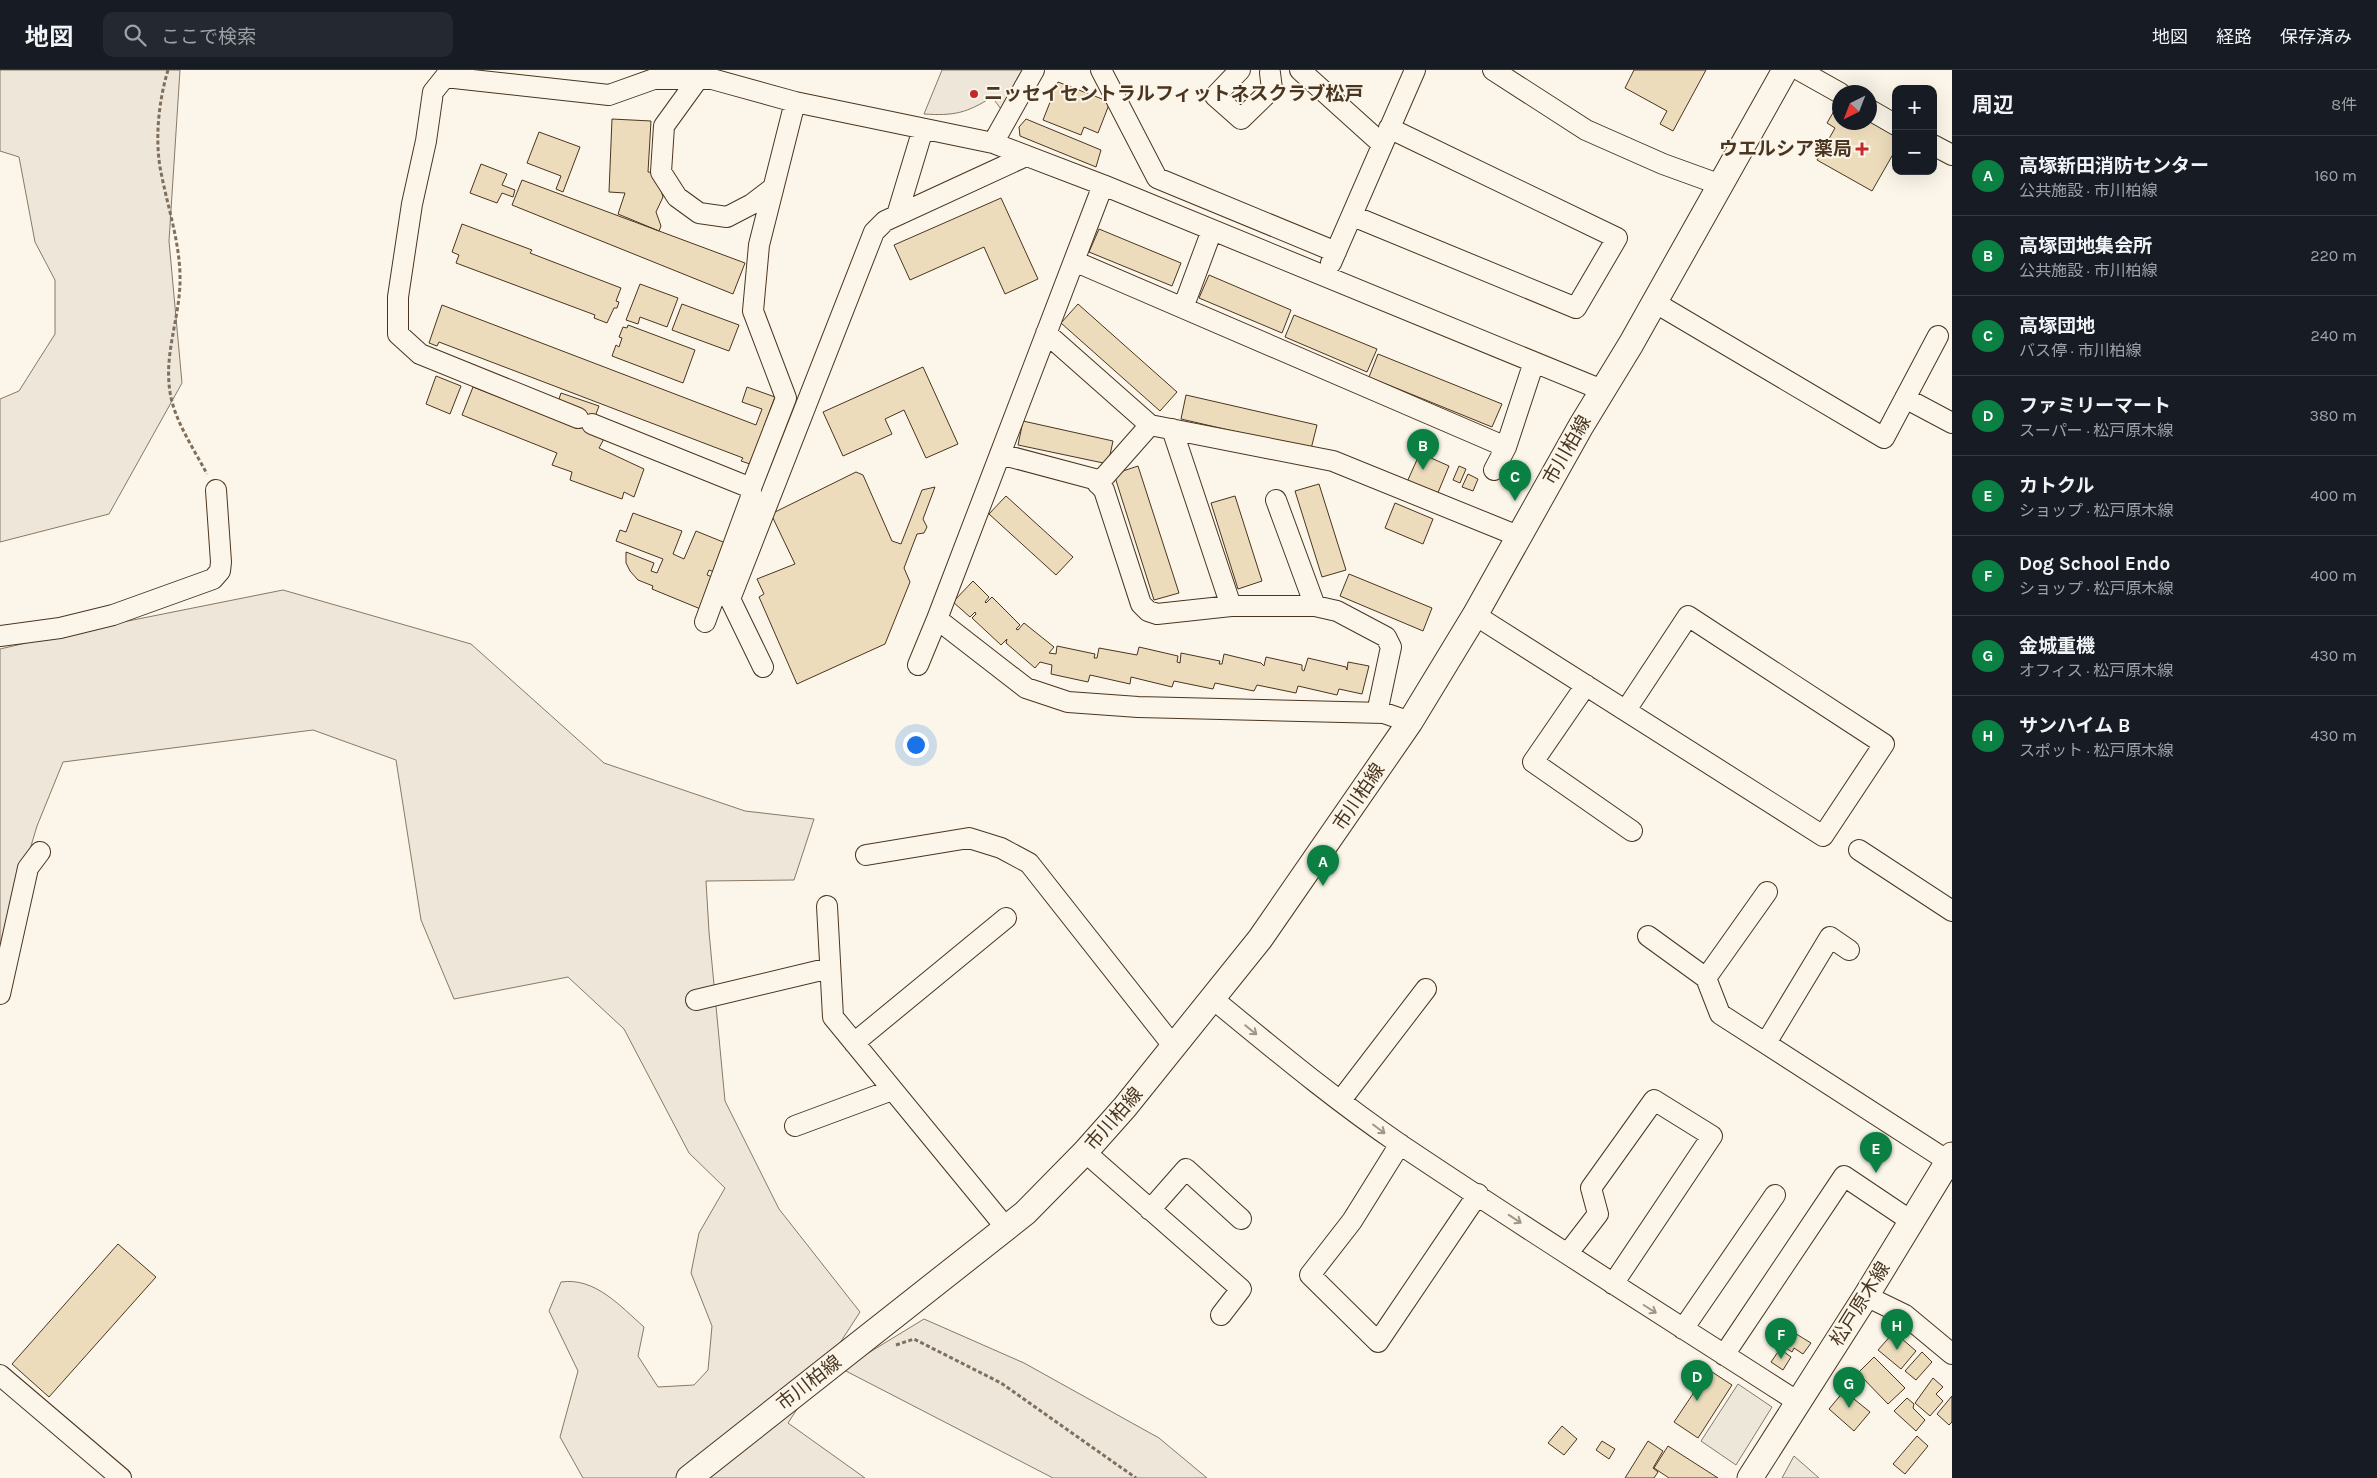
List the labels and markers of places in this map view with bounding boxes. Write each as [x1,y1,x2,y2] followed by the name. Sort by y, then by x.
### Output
[984,83,1364,105] place label: ニッセイセントラルフィットネスクラブ松戸
[968,88,980,100] marker: ニッセイセントラルフィットネスクラブ松戸
[1719,138,1852,160] place label: ウエルシア薬局
[1856,143,1868,155] marker: ウエルシア薬局
[1407,429,1439,470] pin: B
[1499,460,1531,501] pin: C
[1307,845,1339,886] pin: A
[1860,1132,1892,1173] pin: E
[1881,1309,1913,1350] pin: H
[1765,1318,1797,1359] pin: F
[1681,1360,1713,1401] pin: D
[1833,1367,1865,1408] pin: G

